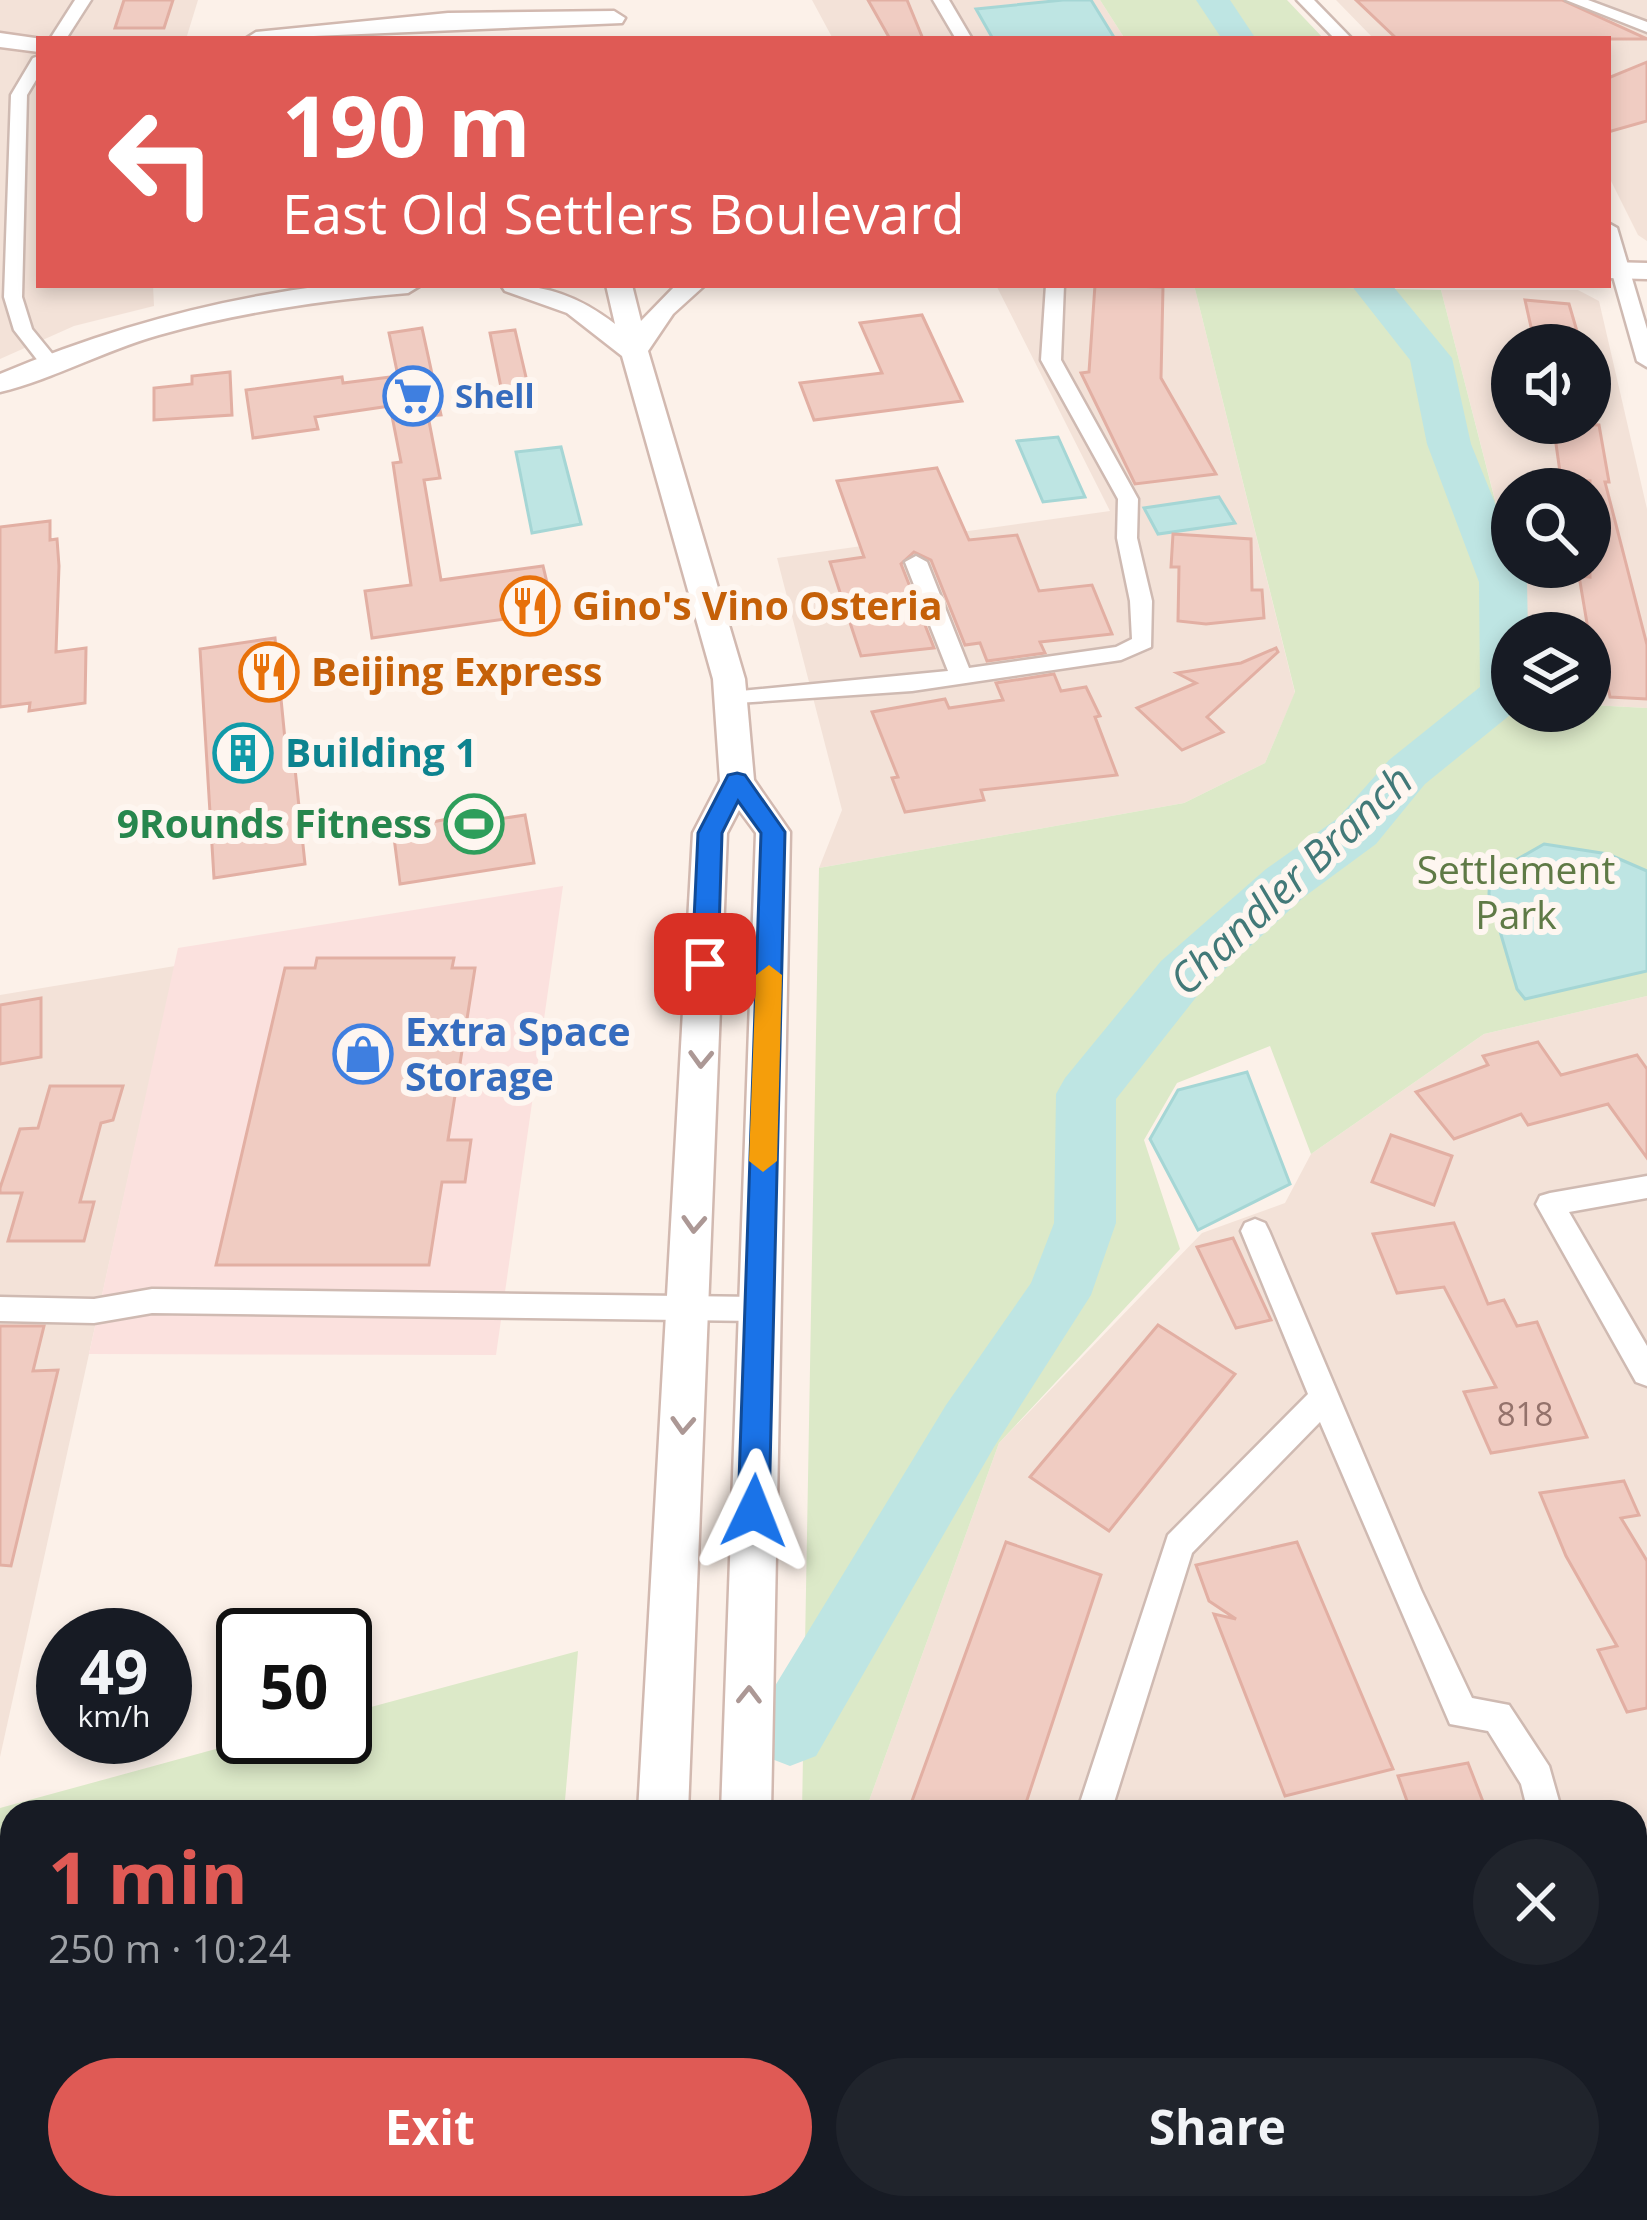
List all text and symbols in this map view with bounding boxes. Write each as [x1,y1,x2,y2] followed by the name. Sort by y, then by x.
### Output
[282,67,530,182] text: 190 m
[84,84,240,240] icon: left
[282,176,964,250] text: East Old Settlers Boulevard
[1491,324,1611,732] map controls
[1491,324,1611,444] button: sound
[382,365,444,427] supermarket icon: Shell
[455,373,535,418] place label: Shell
[1491,468,1611,588] button: search
[499,575,561,637] restaurant icon: Gino's Vino Osteria
[572,578,943,631] place label: Gino's Vino Osteria
[1491,612,1611,732] button: layers
[238,641,300,703] restaurant icon: Beijing Express
[311,644,602,697] place label: Beijing Express
[212,722,274,784] building icon: Building 1
[285,725,477,778] place label: Building 1
[1156,751,1424,1007] water label: Chandler Branch
[443,793,505,855] sports icon: 9Rounds Fitness
[117,796,432,849] place label: 9Rounds Fitness
[1417,842,1615,940] park label: Settlement Park
[654,913,756,1015] pin
[672,931,738,997] icon: arrive
[405,1004,631,1102] place label: Extra Space Storage
[332,1023,394,1085] shop icon: Extra Space Storage
[689,1050,715,1069] one-way arrow
[681,1215,707,1234] one-way arrow
[1497,1391,1553,1436] house number: 818
[670,1416,696,1434] one-way arrow
[691,1448,817,1574] position arrow
[216,1608,372,1764] speed limit sign: 50
[80,1630,148,1712] text: 49
[736,1685,762,1704] one-way arrow
[78,1695,150,1736] text: km/h
[48,1827,248,1925] text: 1 min
[1473,1839,1599,1965] button: close
[48,1921,291,1974] text: 250 m · 10:24
[48,2058,812,2196] button: Exit
[836,2058,1599,2196] button: Share

